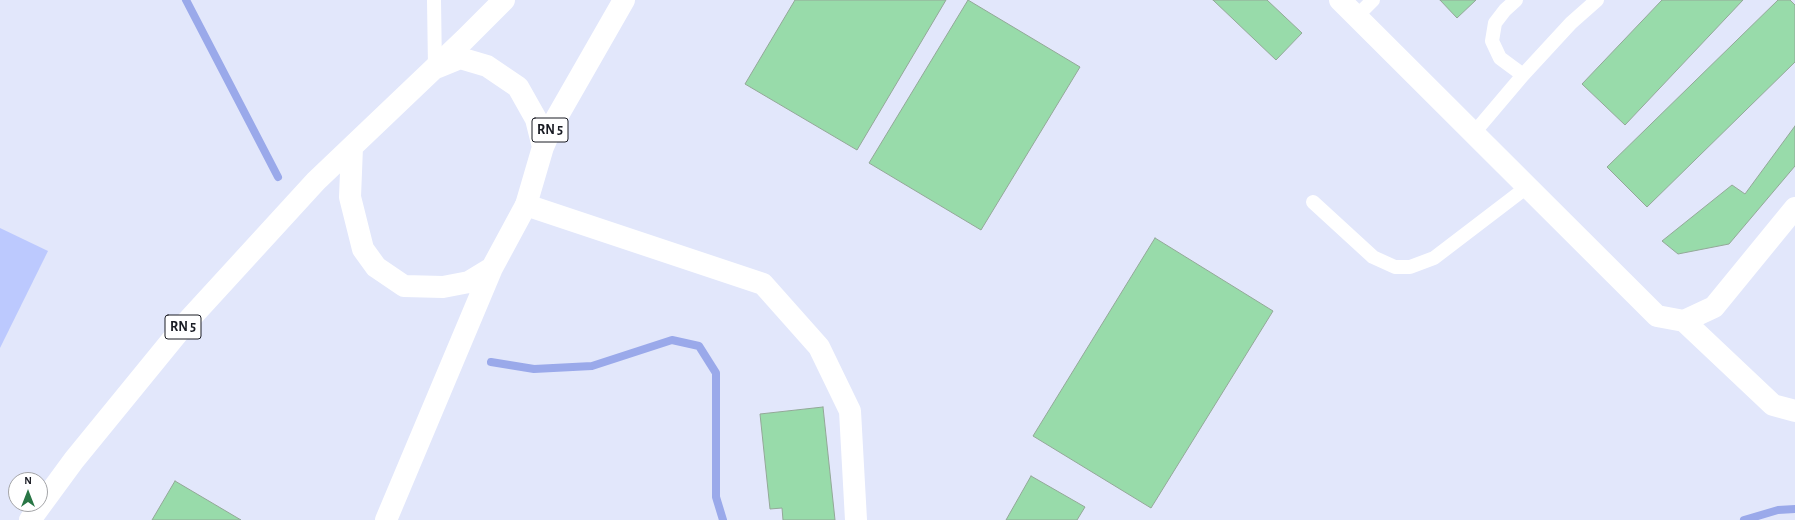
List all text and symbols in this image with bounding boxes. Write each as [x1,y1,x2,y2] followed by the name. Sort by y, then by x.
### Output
[532,118,568,142] road number: RN 5
[165,315,201,339] road number: RN 5
[8,472,48,512] north arrow
[24,475,32,486] text: N

